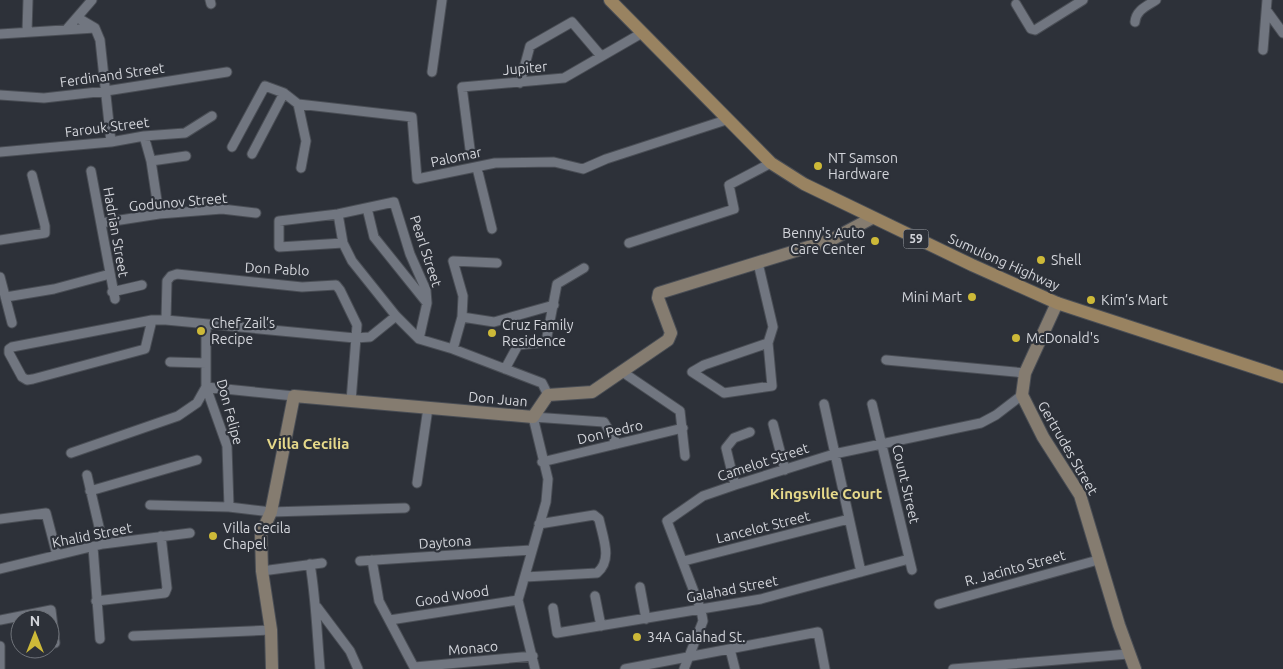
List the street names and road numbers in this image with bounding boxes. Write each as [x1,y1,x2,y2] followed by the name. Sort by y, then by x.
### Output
[502,58,549,78] street label: Jupiter
[59,60,166,90] street label: Ferdinand Street
[64,114,151,140] street label: Farouk Street
[429,144,484,170] street label: Palomar
[100,186,132,279] street label: Hadrian Street
[128,190,228,214] street label: Godunov Street
[407,213,445,289] street label: Pearl Street
[904,230,928,248] road number: 59
[946,230,1063,294] street label: Sumulong Highway
[244,259,310,279] street label: Don Pablo
[214,377,246,447] street label: Don Felipe
[468,388,528,410] street label: Don Juan
[1035,398,1102,498] street label: Gertrudes Street
[576,417,644,447] street label: Don Pedro
[715,440,811,484] street label: Camelot Street
[889,443,923,526] street label: Count Street
[714,507,812,546] street label: Lancelot Street
[51,519,134,551] street label: Khalid Street
[418,532,472,552] street label: Daytona
[963,547,1068,589] street label: R. Jacinto Street
[685,572,780,606] street label: Galahad Street
[414,582,490,610] street label: Good Wood
[447,638,499,658] street label: Monaco

